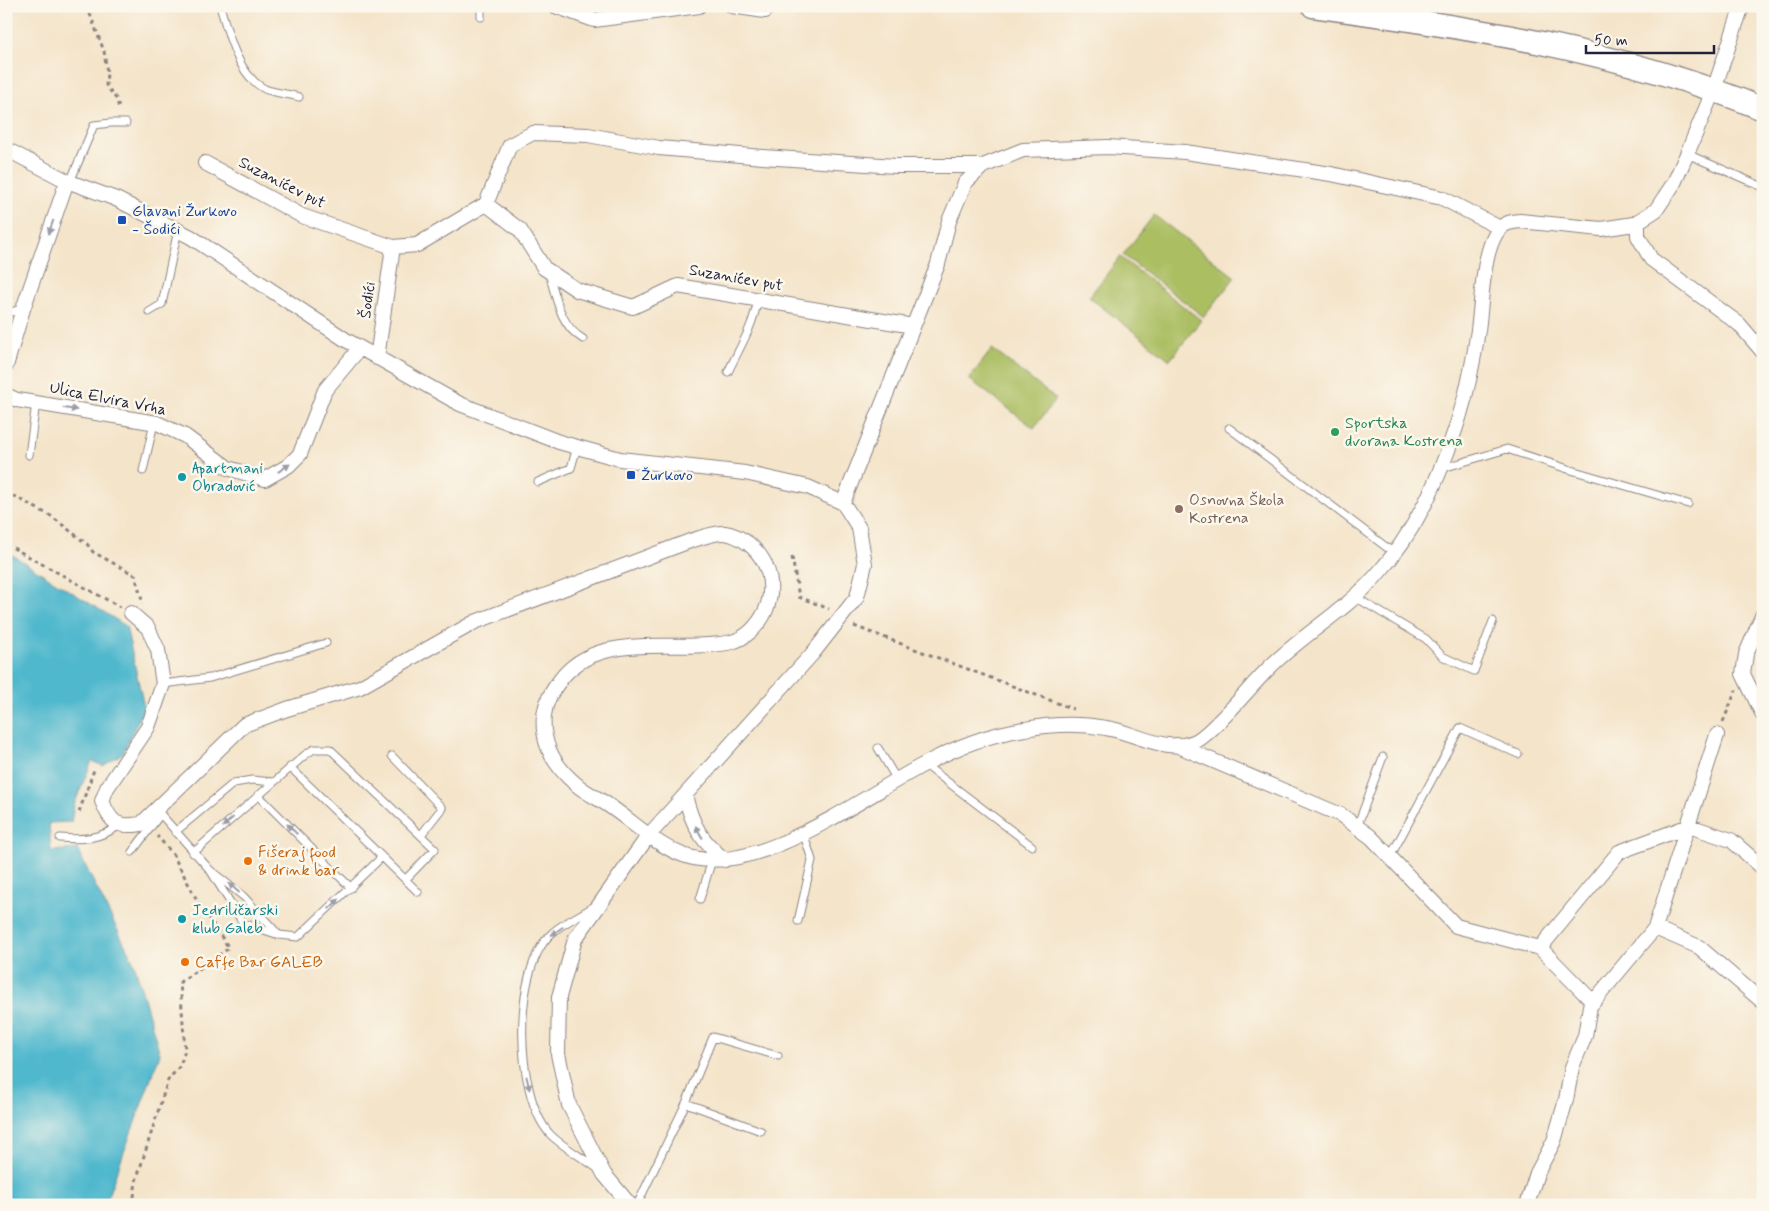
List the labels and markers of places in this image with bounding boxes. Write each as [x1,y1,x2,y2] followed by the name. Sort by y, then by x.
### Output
[132,201,237,240] place label: Glavani Žurkovo - Šodići
[116,214,128,226] marker: Glavani Žurkovo - Šodići
[1345,413,1463,452] place label: Sportska dvorana Kostrena
[1329,426,1341,438] marker: Sportska dvorana Kostrena
[192,458,263,497] place label: Apartmani Obradović
[641,465,693,486] place label: Žurkovo
[625,469,637,481] marker: Žurkovo
[176,471,188,483] marker: Apartmani Obradović
[1189,490,1285,529] place label: Osnovna Škola Kostrena
[1173,503,1185,515] marker: Osnovna Škola Kostrena
[258,842,340,881] place label: Fišeraj food & drink bar
[242,855,254,867] marker: Fišeraj food & drink bar
[192,900,278,939] place label: Jedriličarski klub Galeb
[176,913,188,925] marker: Jedriličarski klub Galeb
[195,952,323,973] place label: Caffe Bar GALEB
[179,956,191,968] marker: Caffe Bar GALEB

